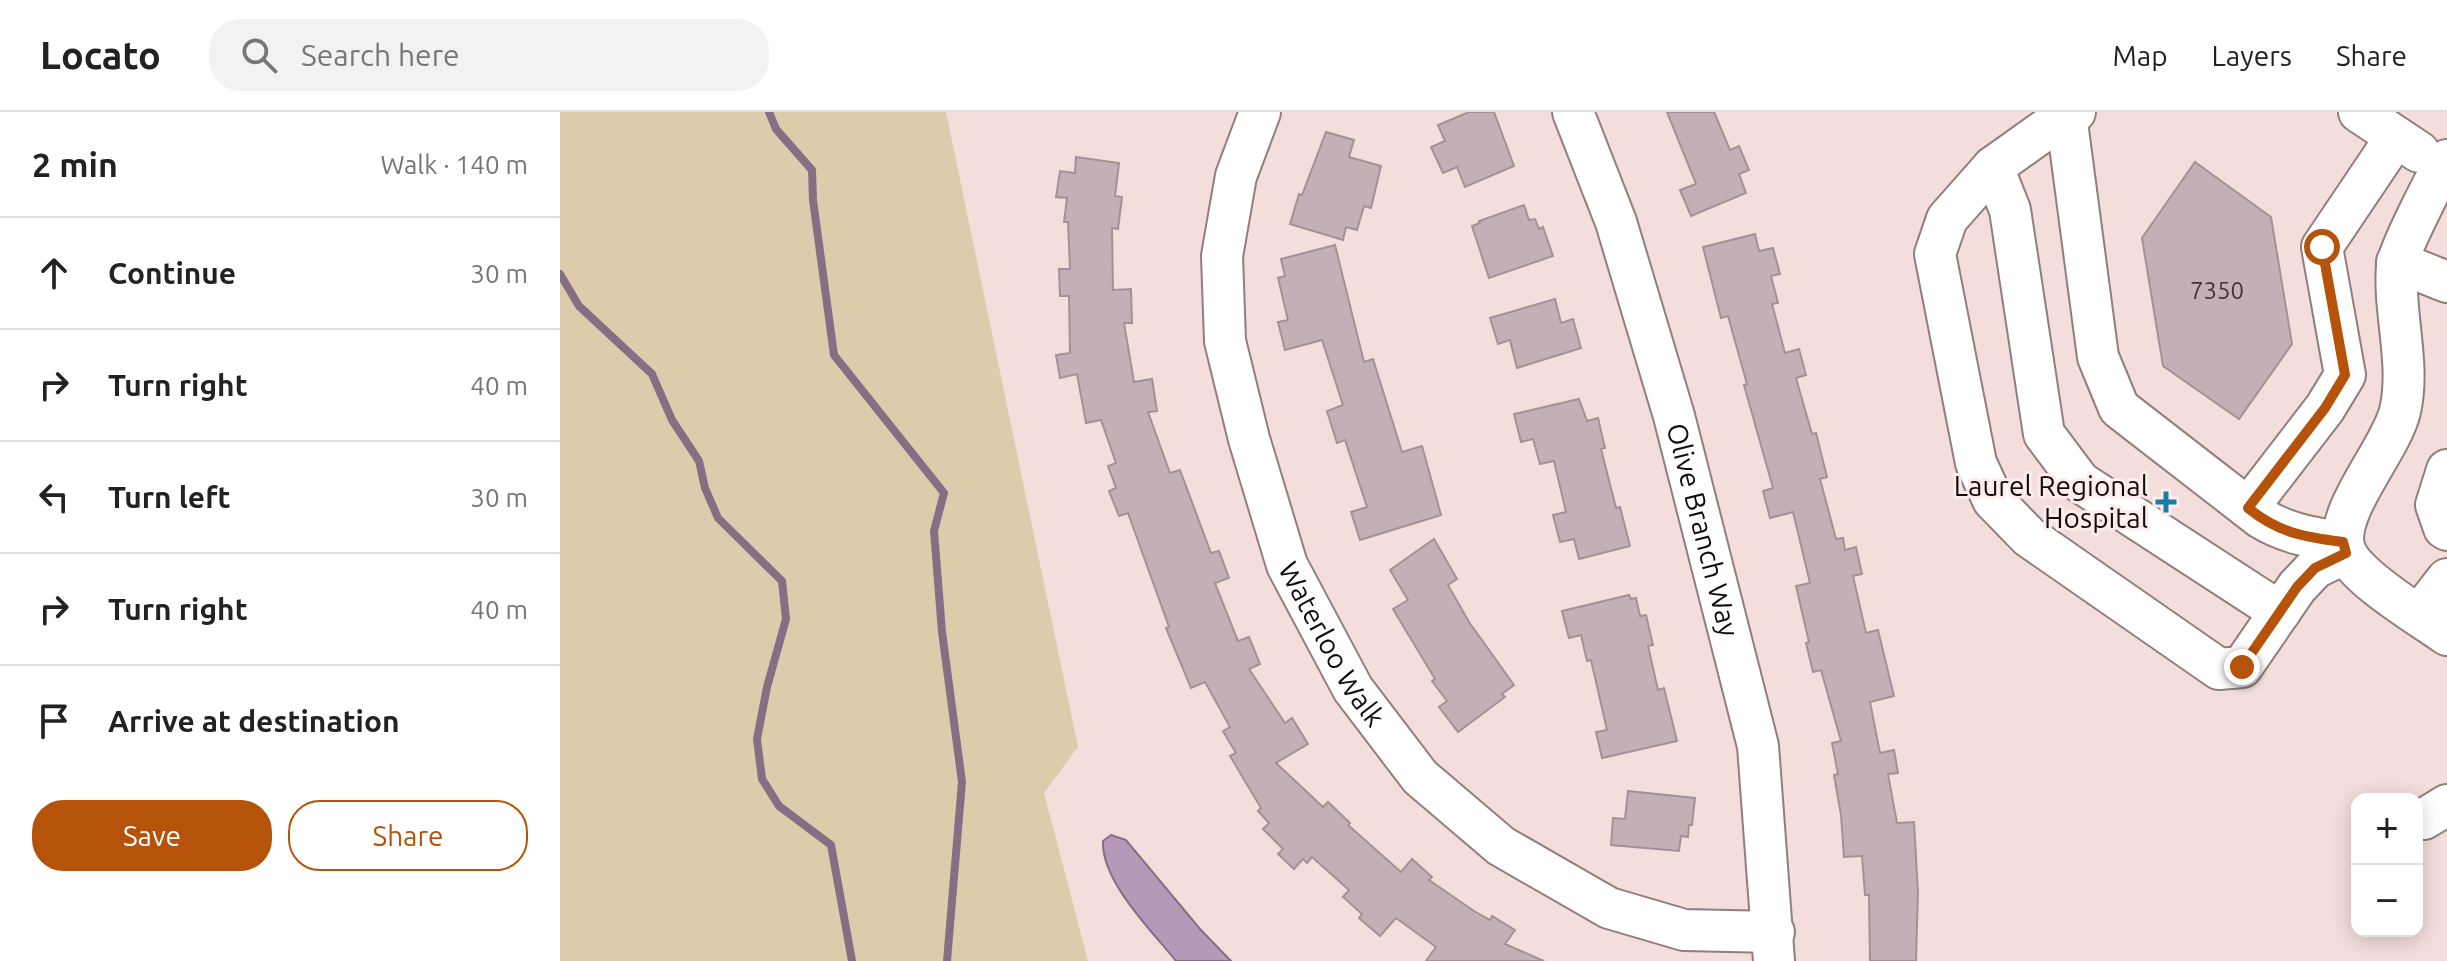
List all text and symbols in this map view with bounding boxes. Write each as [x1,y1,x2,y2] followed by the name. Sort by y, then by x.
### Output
[209,19,769,91] search box
[237,33,281,77] icon: search
[40,34,161,76] text: Locato
[301,38,460,72] text: Search here
[2112,40,2168,71] text: Map
[2212,40,2292,71] text: Layers
[2336,40,2407,71] text: Share
[32,145,118,183] text: 2 min
[380,150,528,179] text: Walk · 140 m
[2304,229,2340,265] route start
[32,251,76,295] icon: ahead
[108,256,236,290] text: Continue
[470,259,528,288] text: 30 m
[2190,277,2244,304] house number: 7350
[32,363,76,407] icon: right
[108,368,248,402] text: Turn right
[470,371,528,400] text: 40 m
[1661,420,1745,639] street label: Olive Branch Way
[1954,470,2148,533] place label: Laurel Regional Hospital
[32,475,76,519] icon: left
[108,480,230,514] text: Turn left
[470,483,528,512] text: 30 m
[2155,491,2177,513] marker: Laurel Regional Hospital
[1273,556,1392,732] street label: Waterloo Walk
[32,587,76,631] icon: right
[108,592,248,626] text: Turn right
[470,595,528,624] text: 40 m
[2224,649,2260,685] route end
[32,699,76,743] icon: arrive
[108,704,400,738] text: Arrive at destination
[2351,793,2423,937] map controls
[2351,793,2423,865] button: +
[32,800,272,871] button: Save
[288,800,528,871] button: Share
[2351,865,2423,937] button: −

